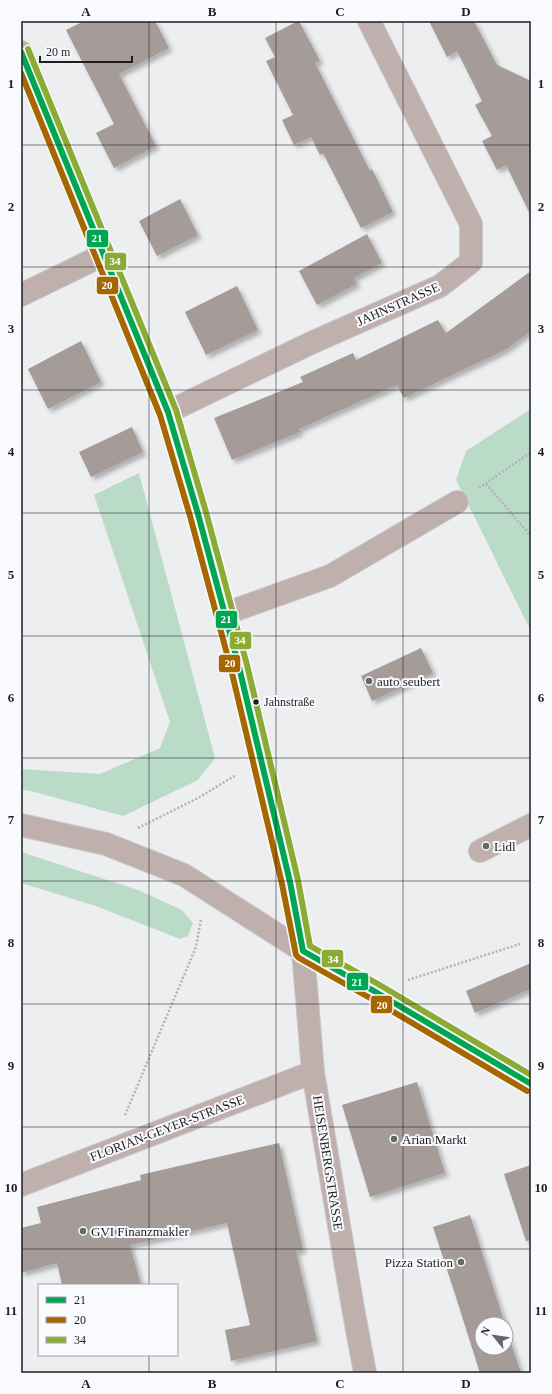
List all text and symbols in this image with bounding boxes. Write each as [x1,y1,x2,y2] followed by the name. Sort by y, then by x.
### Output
[81,4,91,19] text: A
[208,4,217,19] text: B
[335,4,345,19] text: C
[461,4,471,19] text: D
[40,38,132,64] scale bar
[46,45,71,59] text: 20 m
[8,76,14,91] text: 1
[538,76,544,91] text: 1
[8,199,14,214] text: 2
[538,199,544,214] text: 2
[86,229,109,248] line badge: 21
[92,232,103,244] text: 21
[104,252,127,271] line badge: 34
[110,255,121,267] text: 34
[96,276,119,295] line badge: 20
[102,279,113,291] text: 20
[354,279,442,329] street label: JAHNSTRASSE
[8,321,15,336] text: 3
[538,321,545,336] text: 3
[8,444,15,459] text: 4
[538,444,545,459] text: 4
[8,567,15,582] text: 5
[538,567,545,582] text: 5
[215,610,238,629] line badge: 21
[221,613,232,625] text: 21
[229,631,252,650] line badge: 34
[235,634,246,646] text: 34
[218,654,241,673] line badge: 20
[225,657,236,669] text: 20
[377,674,441,689] place label: auto seubert
[364,676,374,686] marker: auto seubert
[8,690,15,705] text: 6
[538,690,545,705] text: 6
[264,695,315,709] place label: Jahnstraße
[251,697,261,707] marker: Jahnstraße
[8,812,15,827] text: 7
[538,812,545,827] text: 7
[494,839,516,854] place label: Lidl
[481,841,491,851] marker: Lidl
[8,935,15,950] text: 8
[538,935,545,950] text: 8
[321,949,344,968] line badge: 34
[328,953,339,965] text: 34
[346,972,369,991] line badge: 21
[352,976,363,988] text: 21
[370,995,393,1014] line badge: 20
[377,999,388,1011] text: 20
[8,1058,15,1073] text: 9
[538,1058,545,1073] text: 9
[88,1092,246,1164] street label: FLORIAN-GEYER-STRASSE
[310,1094,346,1232] street label: HEISENBERGSTRASSE
[402,1132,467,1147] place label: Arian Markt
[389,1134,399,1144] marker: Arian Markt
[5,1180,18,1195] text: 10
[535,1180,548,1195] text: 10
[91,1224,190,1239] place label: GVI Finanzmakler
[78,1226,88,1236] marker: GVI Finanzmakler
[385,1255,453,1270] place label: Pizza Station
[456,1257,466,1267] marker: Pizza Station
[38,1284,178,1356] legend
[74,1293,86,1307] text: 21
[5,1303,17,1318] text: 11
[535,1303,547,1318] text: 11
[74,1313,86,1327] text: 20
[474,1316,514,1356] north arrow
[478,1325,493,1337] text: N
[74,1333,86,1347] text: 34
[81,1376,91,1391] text: A
[208,1376,217,1391] text: B
[335,1376,345,1391] text: C
[461,1376,471,1391] text: D

